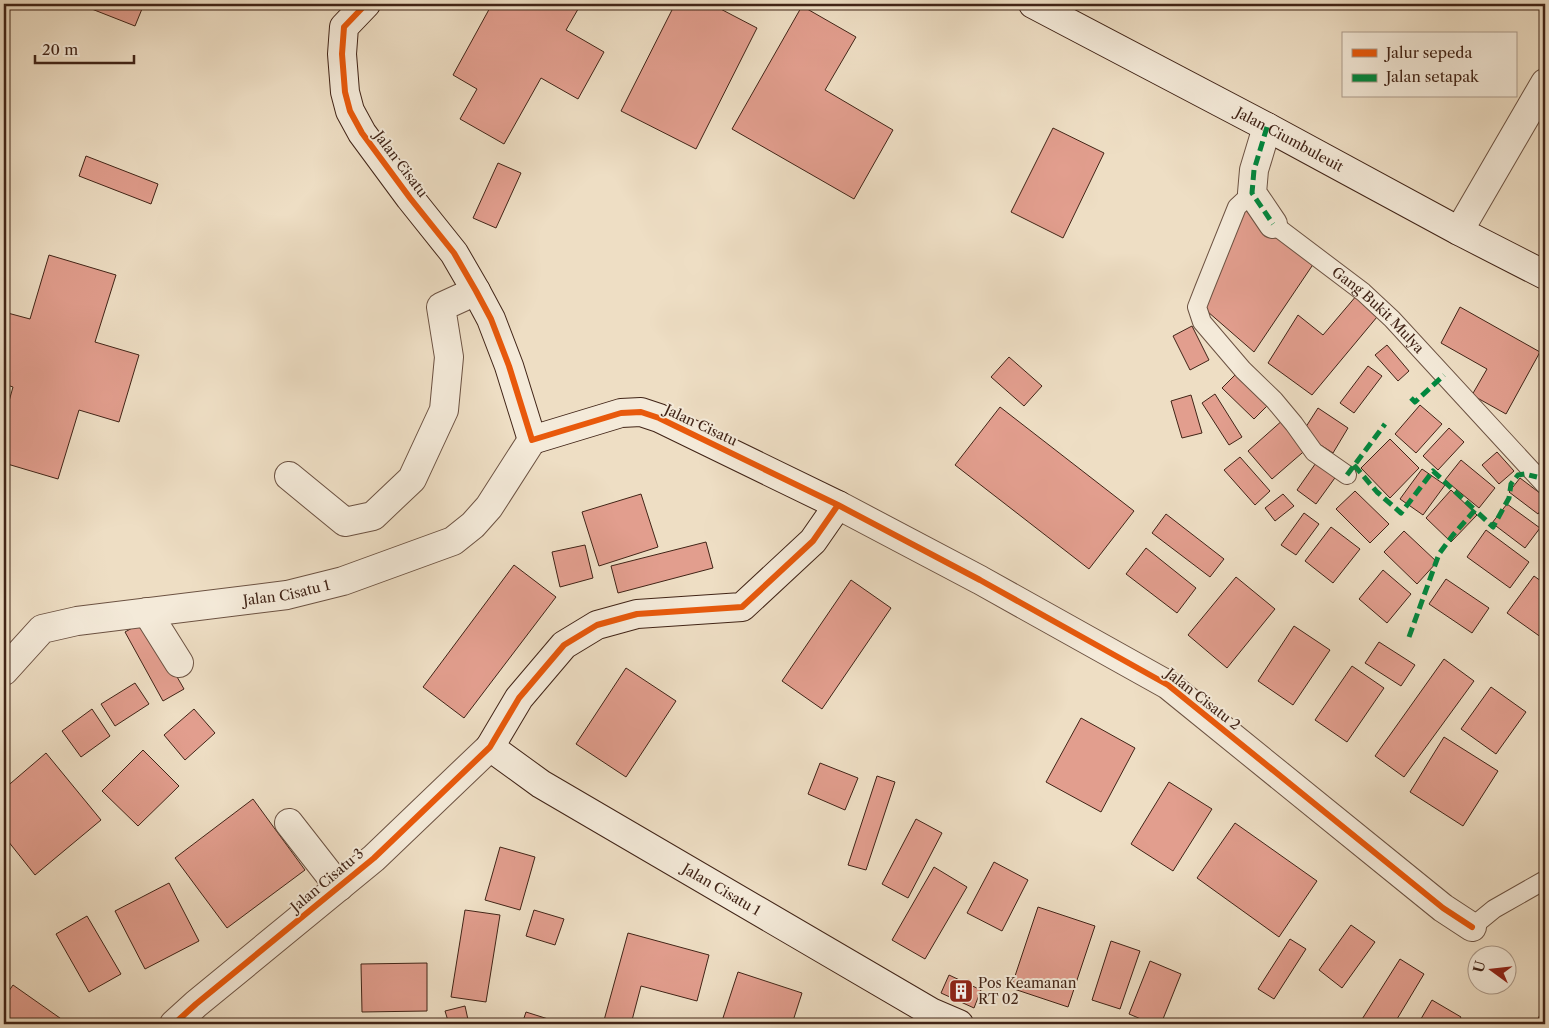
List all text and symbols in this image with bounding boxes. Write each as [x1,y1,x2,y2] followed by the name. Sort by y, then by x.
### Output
[35,32,134,64] scale bar
[1342,32,1516,98] legend
[42,40,78,59] text: 20 m
[1384,43,1472,62] text: Jalur sepeda
[1384,67,1480,86] text: Jalan setapak
[1231,102,1347,176] street label: Jalan Ciumbuleuit
[369,126,432,201] street label: Jalan Cisatu
[1328,263,1428,357] street label: Gang Bukit Mulya
[660,399,741,450] street label: Jalan Cisatu
[240,576,332,610] street label: Jalan Cisatu 1
[1160,663,1244,734] street label: Jalan Cisatu 2
[285,844,367,917] street label: Jalan Cisatu 3
[677,858,764,919] street label: Jalan Cisatu 1
[1466,946,1516,996] north arrow
[1469,958,1490,974] text: U
[978,974,1077,1008] place label: Pos Keamanan RT 02
[948,978,974,1004] building icon: Pos Keamanan RT 02

